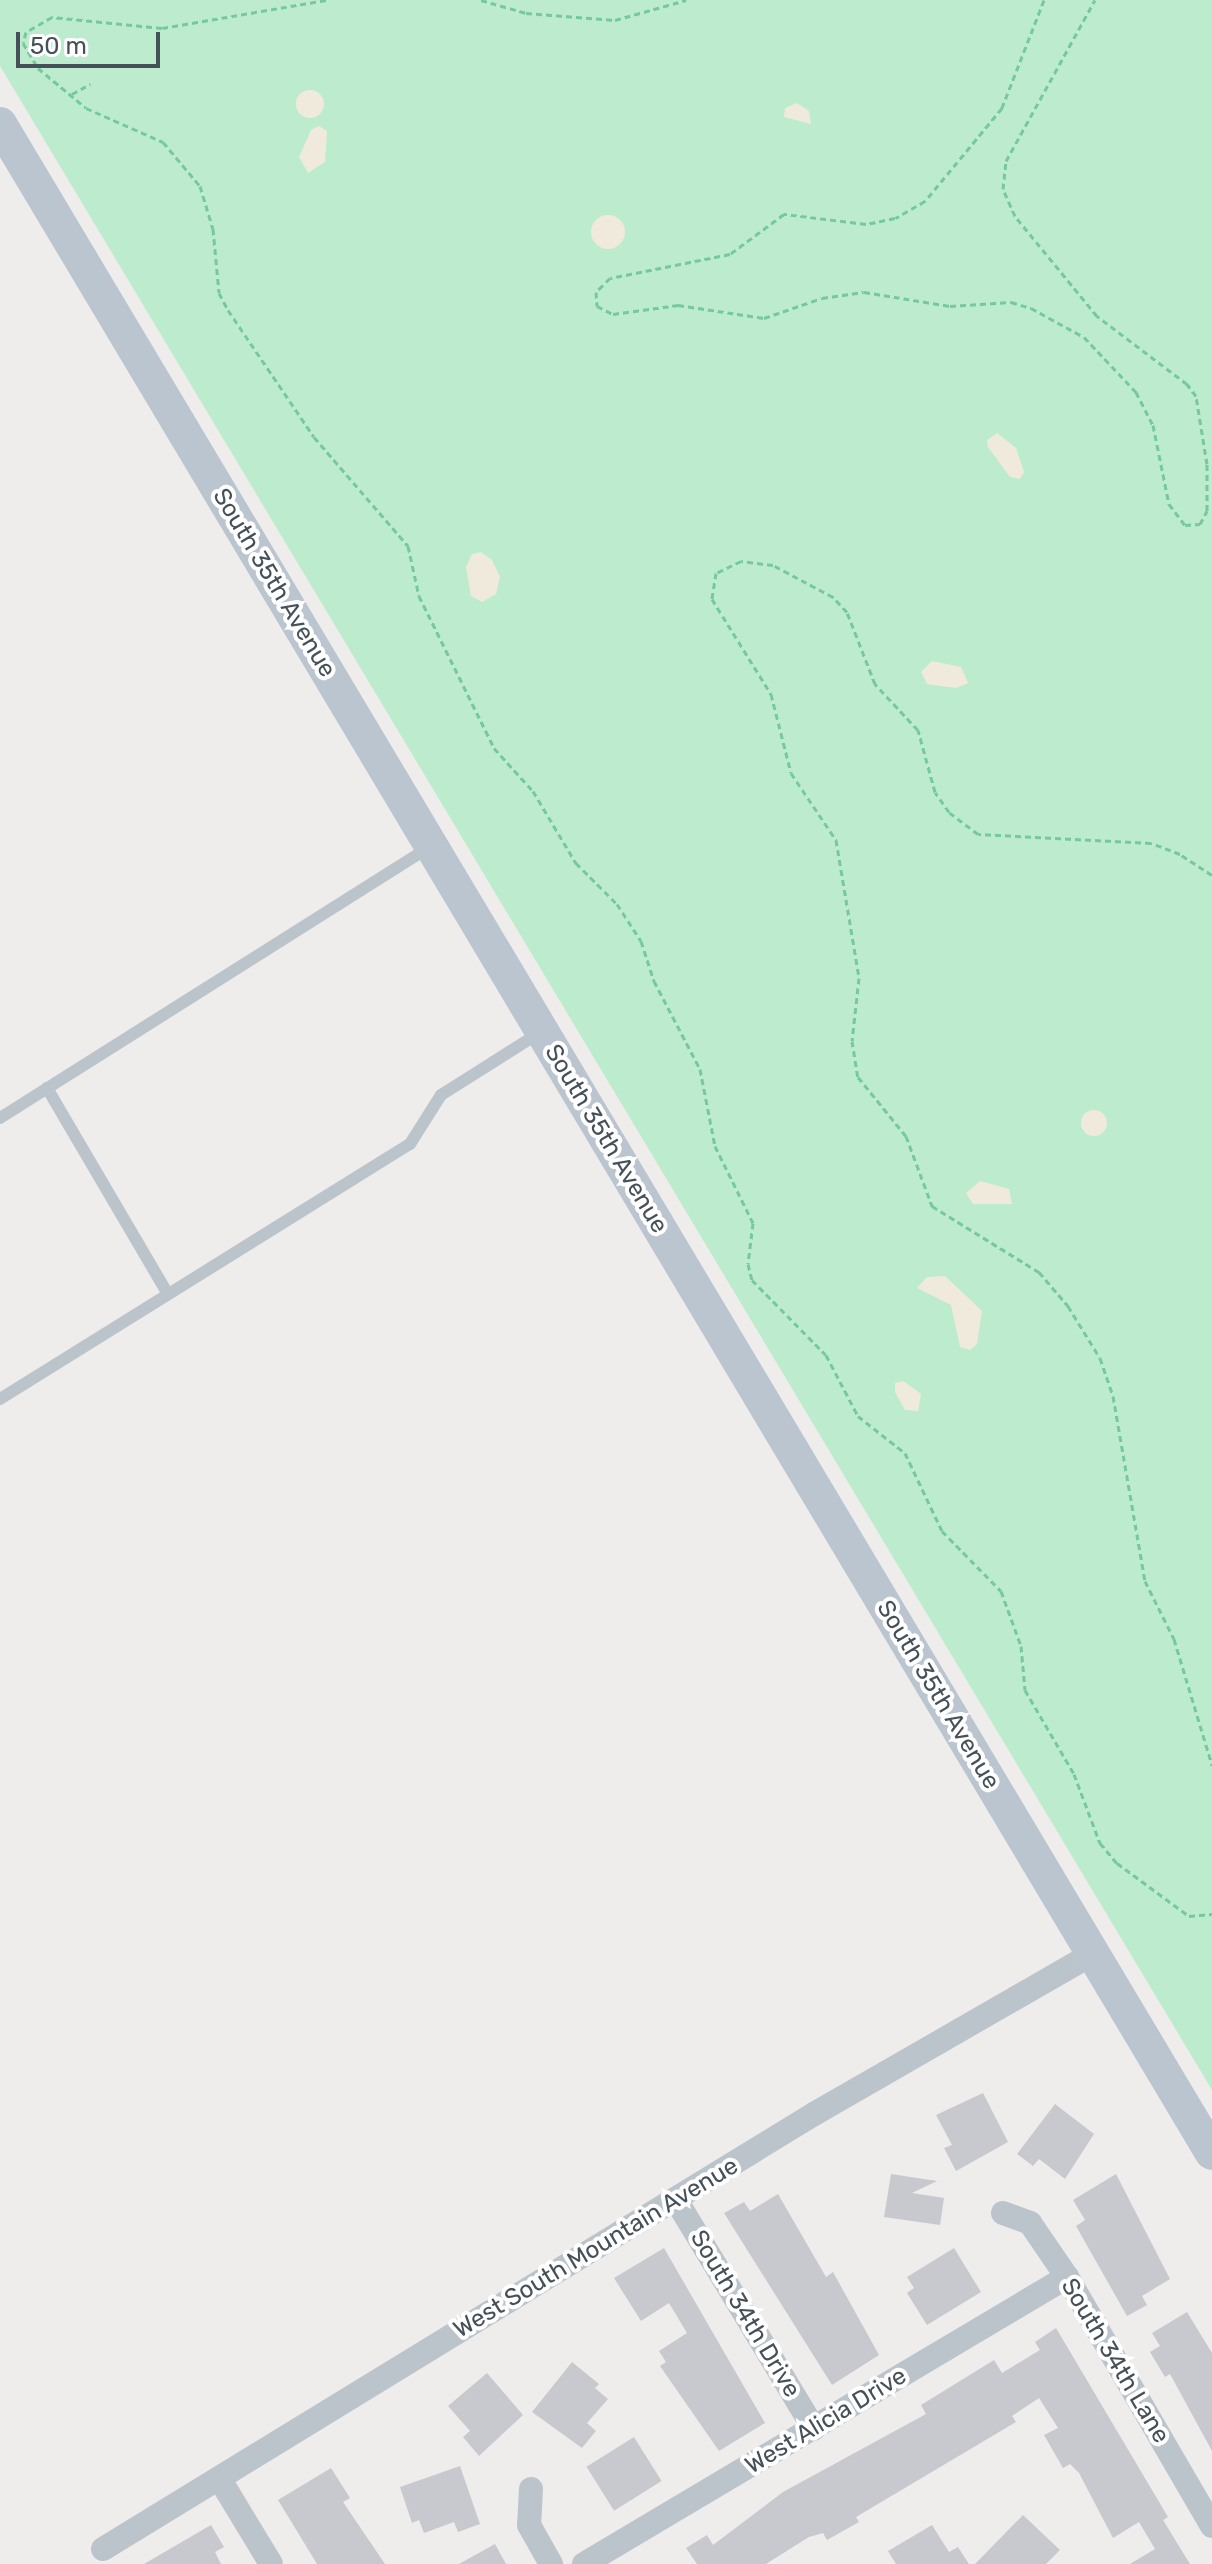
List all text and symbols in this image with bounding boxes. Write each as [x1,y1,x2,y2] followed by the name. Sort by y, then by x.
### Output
[20,16,164,66] scale bar
[30,32,87,60] text: 50 m
[206,483,342,683] street label: South 35th Avenue
[538,1039,674,1239] street label: South 35th Avenue
[870,1595,1006,1795] street label: South 35th Avenue
[448,2151,744,2345] street label: West South Mountain Avenue
[684,2225,806,2403] street label: South 34th Drive
[1055,2273,1175,2449] street label: South 34th Lane
[740,2361,912,2481] street label: West Alicia Drive

